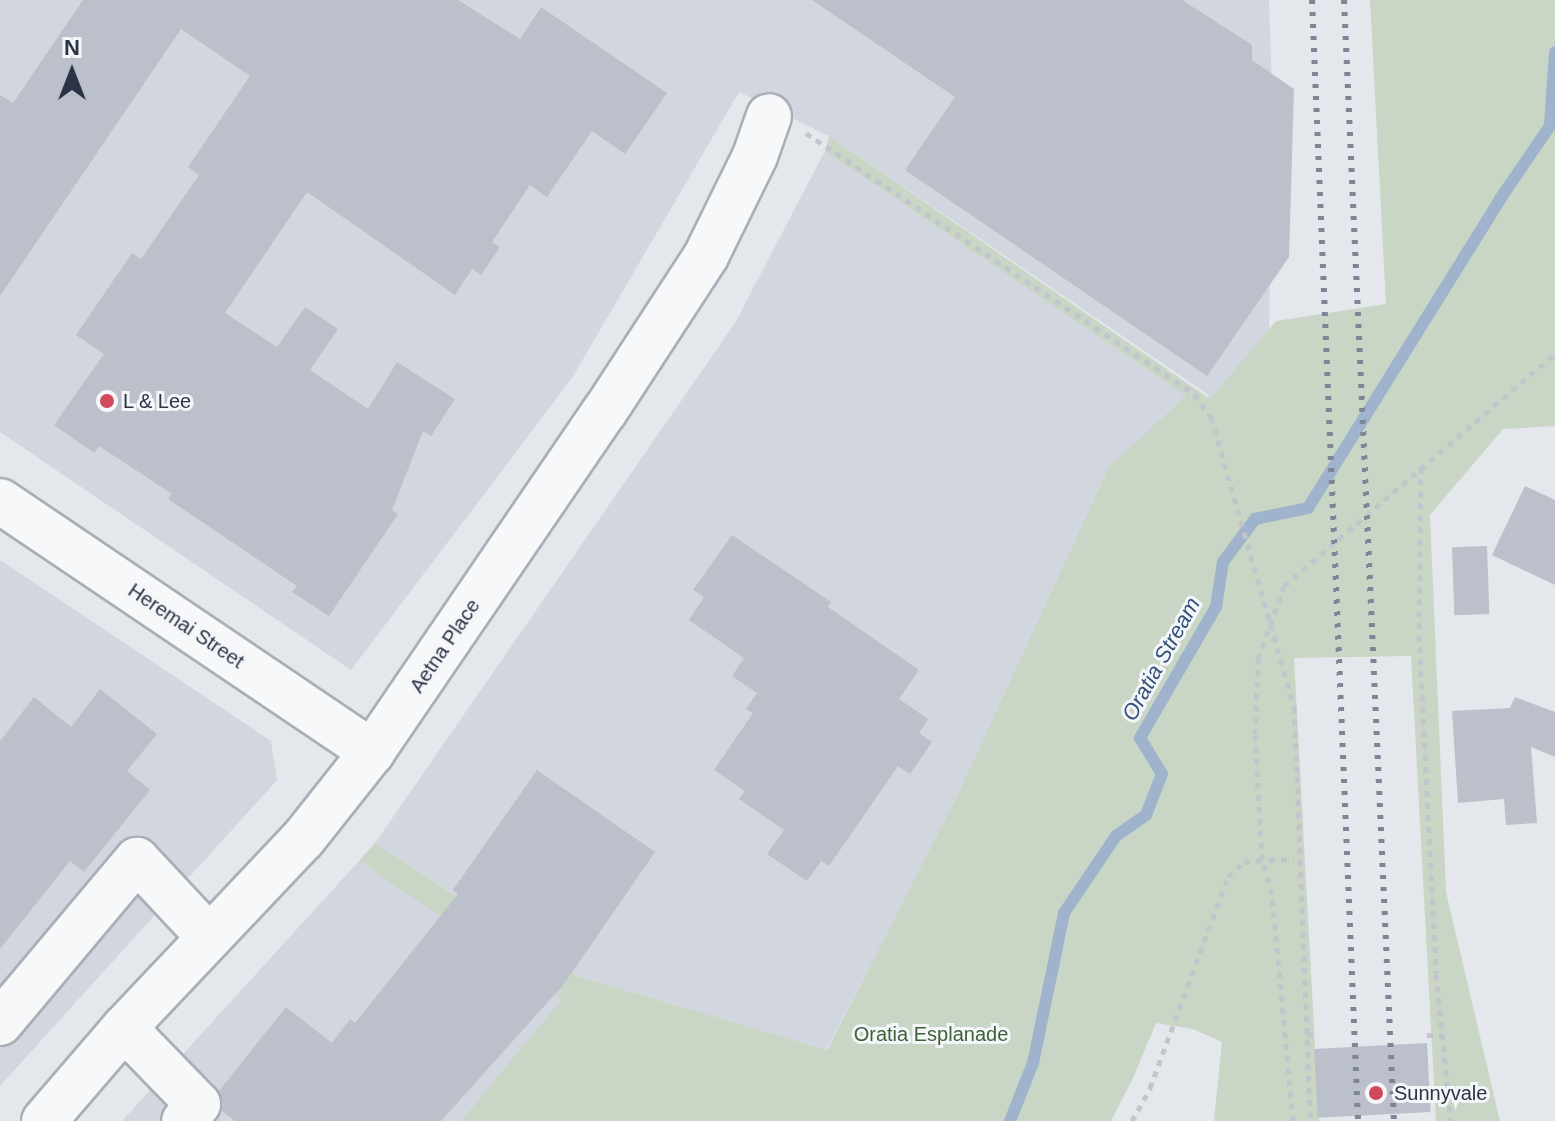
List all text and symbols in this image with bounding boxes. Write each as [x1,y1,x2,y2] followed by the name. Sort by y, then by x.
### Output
[32,32,112,112] north arrow
[64,35,80,60] text: N
[123,389,192,413] place label: L & Lee
[98,392,116,410] marker: L & Lee
[124,578,248,674] street label: Heremai Street
[1116,593,1206,725] water label: Oratia Stream
[405,595,485,697] street label: Aetna Place
[854,1022,1008,1046] park label: Oratia Esplanade
[1394,1081,1487,1105] place label: Sunnyvale
[1365,1082,1387,1104] marker: Sunnyvale

